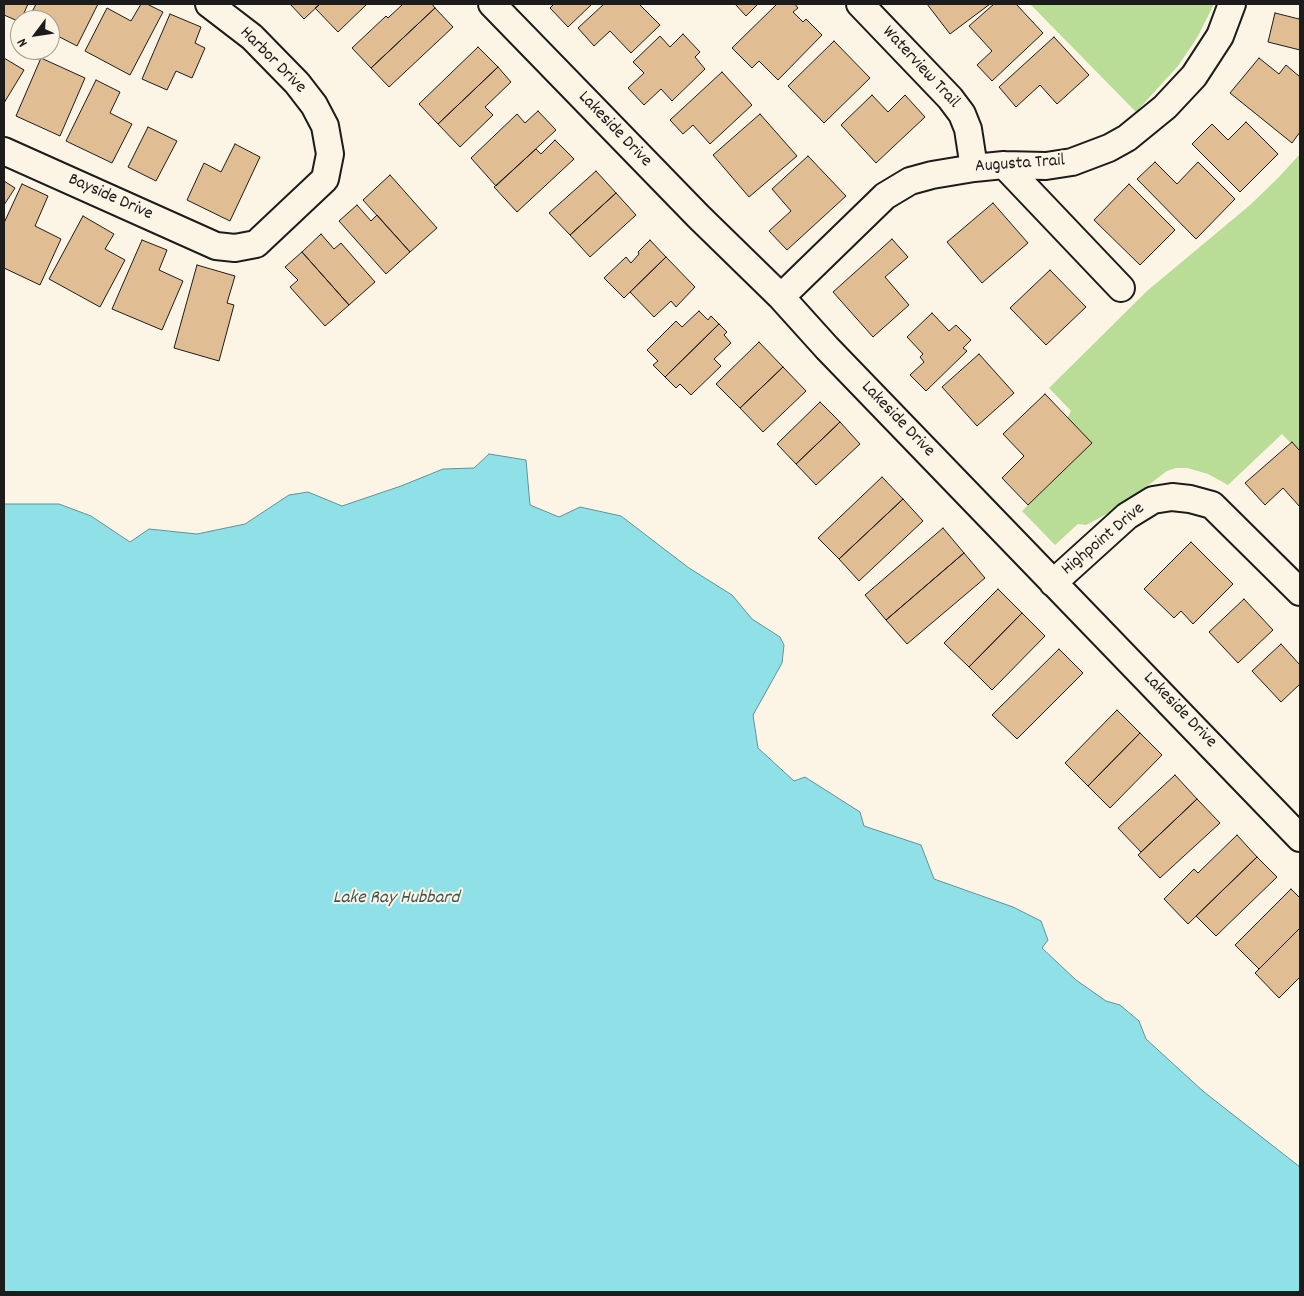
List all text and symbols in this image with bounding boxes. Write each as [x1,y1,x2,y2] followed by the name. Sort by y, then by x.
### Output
[10,10,60,60] north arrow
[877,22,963,114] street label: Waterview Trail
[234,23,310,99] street label: Harbor Drive
[13,34,33,50] text: N
[572,88,656,172] street label: Lakeside Drive
[974,151,1066,179] street label: Augusta Trail
[64,170,156,226] street label: Bayside Drive
[855,378,939,462] street label: Lakeside Drive
[1058,499,1150,581] street label: Highpoint Drive
[1137,669,1221,753] street label: Lakeside Drive
[333,888,459,910] water label: Lake Ray Hubbard

